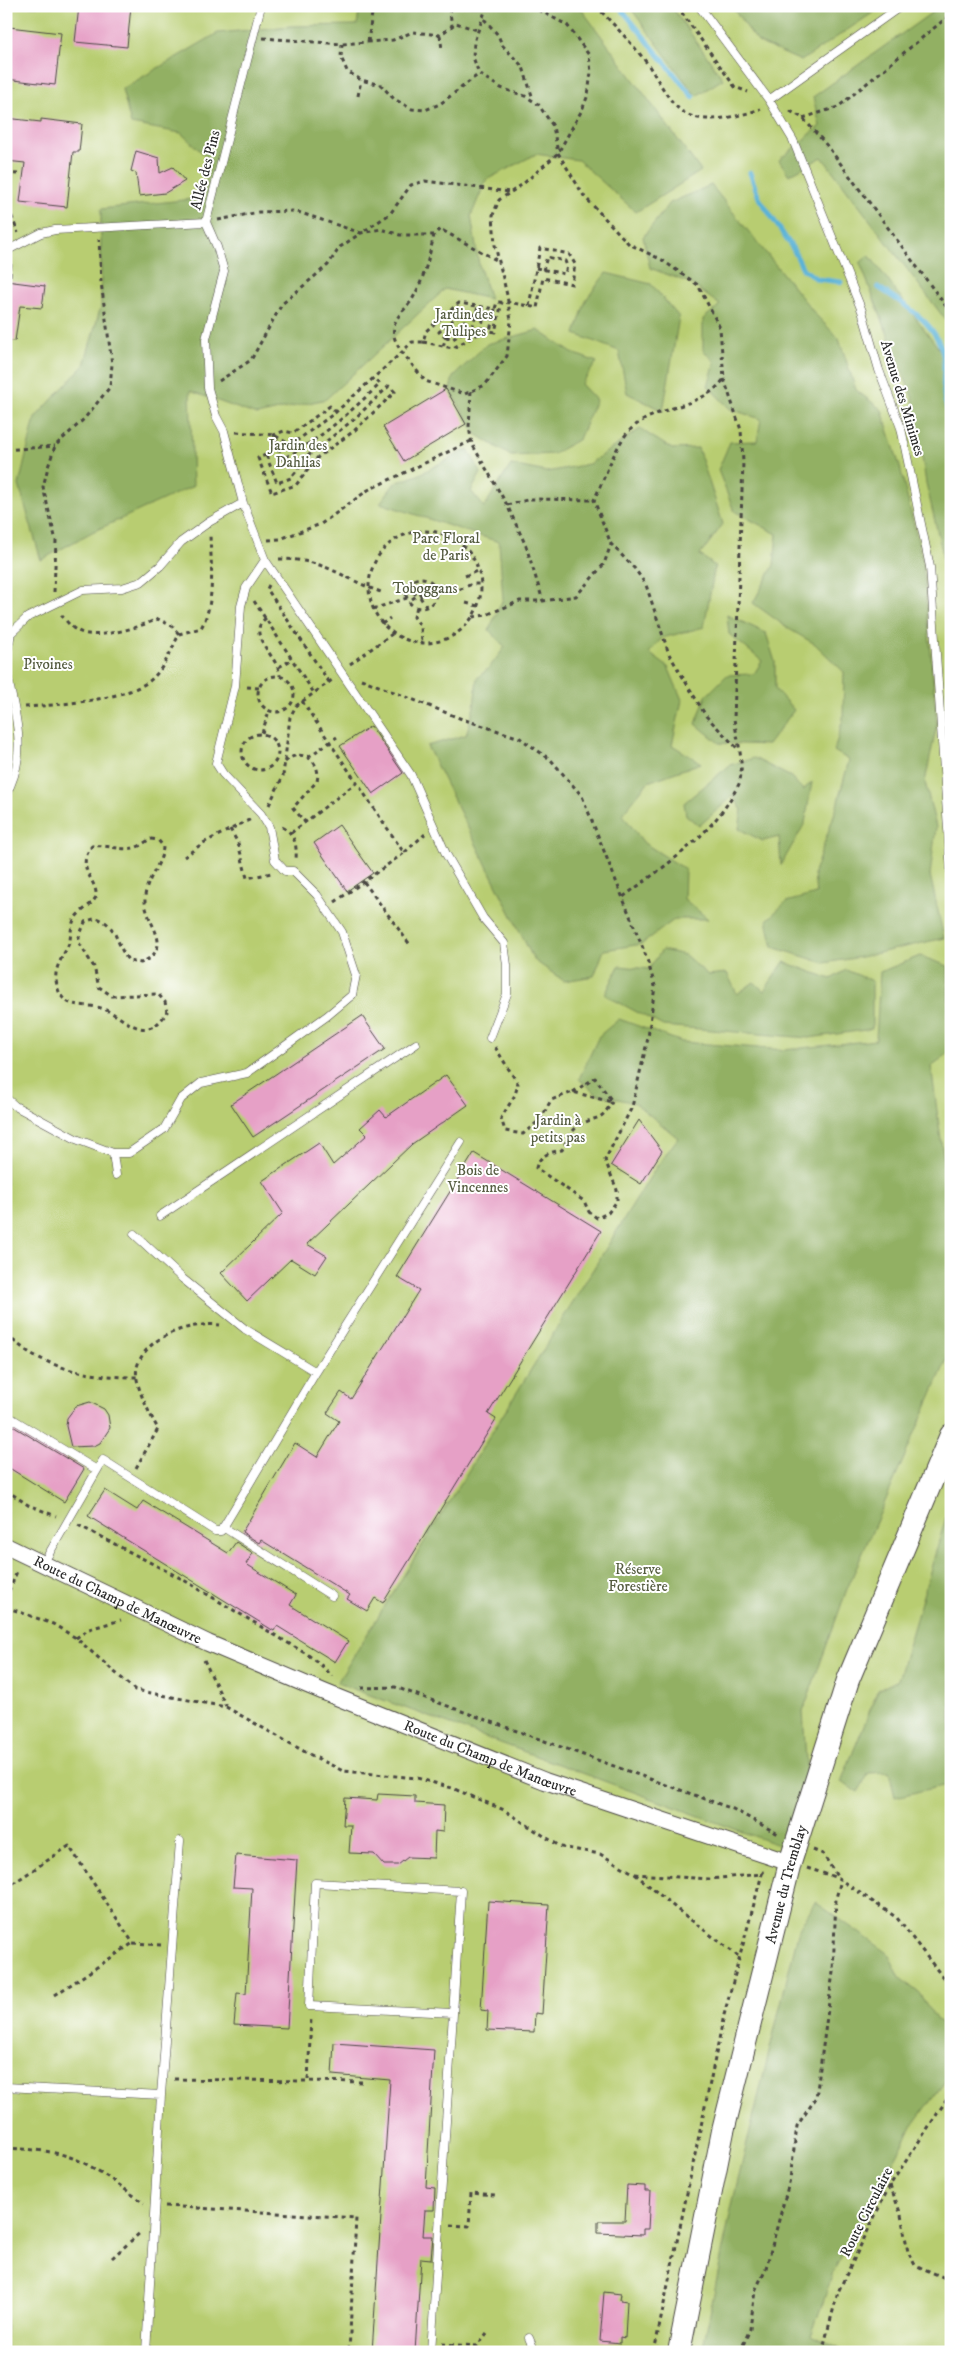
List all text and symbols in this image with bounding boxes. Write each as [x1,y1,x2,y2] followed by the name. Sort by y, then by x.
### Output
[186,128,225,212] street label: Allée des Pins
[433,305,493,341] park label: Jardin des Tulipes
[876,338,929,458] street label: Avenue des Minimes
[267,436,327,472] park label: Jardin des Dahlias
[412,529,480,565] park label: Parc Floral de Paris
[392,579,458,598] park label: Toboggans
[23,655,73,674] park label: Pivoines
[530,1111,585,1147] park label: Jardin à petits pas
[447,1161,508,1197] park label: Bois de Vincennes
[30,1552,205,1649] street label: Route du Champ de Manœuvre
[608,1560,668,1596] park label: Réserve Forestière
[401,1716,579,1801] street label: Route du Champ de Manœuvre
[761,1822,812,1946] street label: Avenue du Tremblay
[836,2164,897,2260] street label: Route Circulaire

